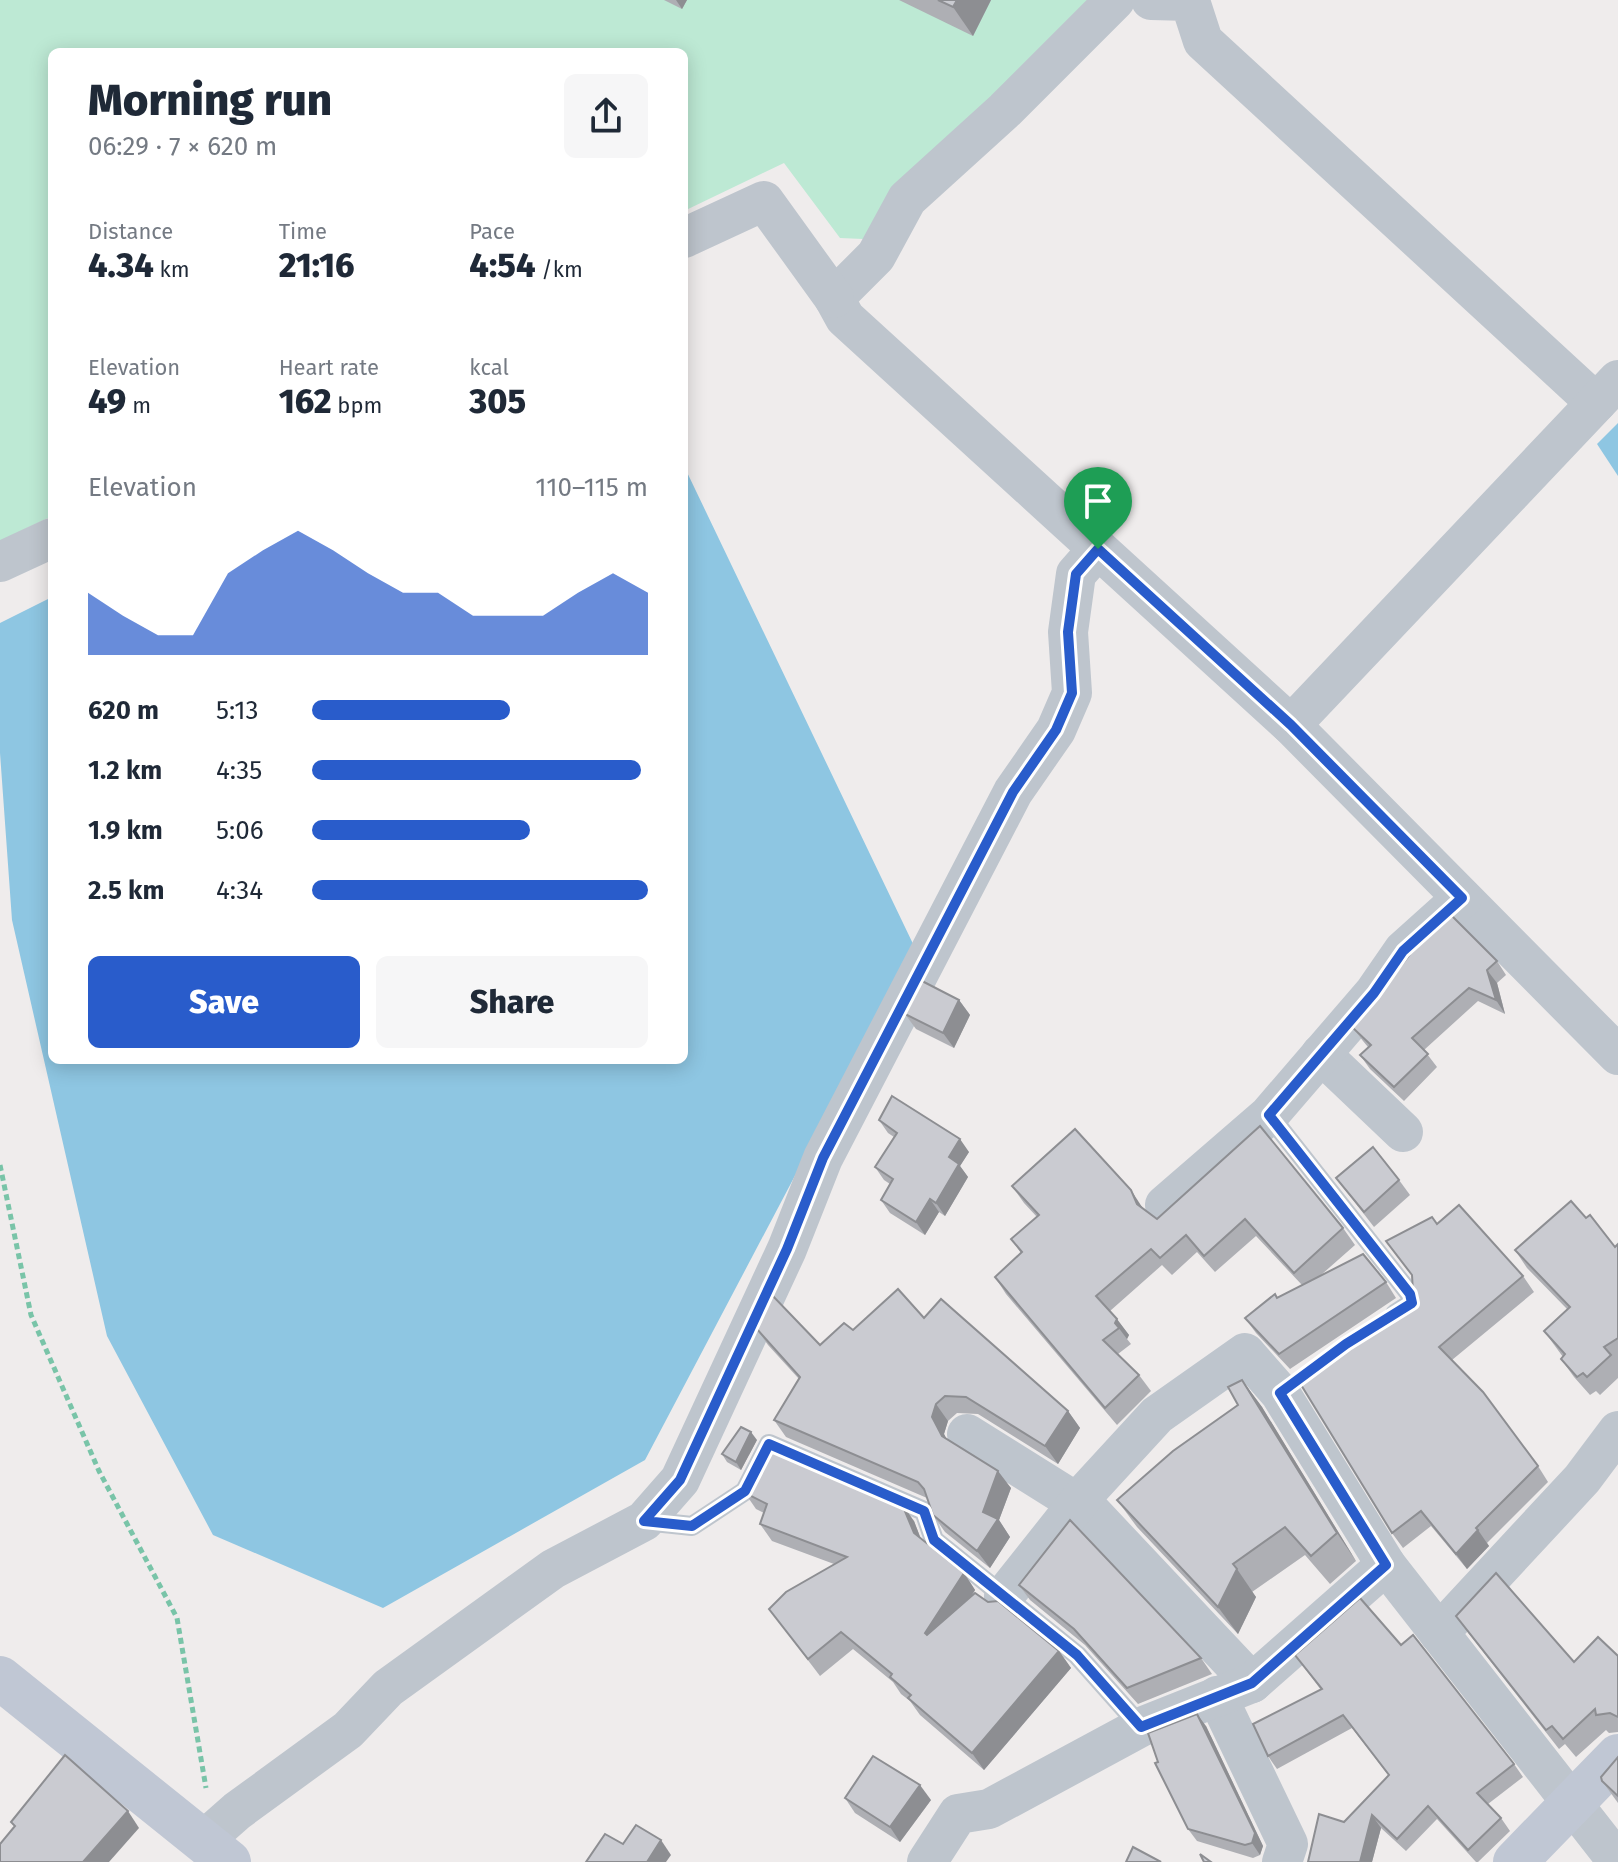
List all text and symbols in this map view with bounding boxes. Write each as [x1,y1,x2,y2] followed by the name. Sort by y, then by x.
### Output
[88,74,332,127] text: Morning run
[564,74,648,158] button: share
[88,131,277,162] text: 06:29 · 7 × 620 m
[88,218,173,245] text: Distance
[279,218,327,245] text: Time
[469,218,515,245] text: Pace
[88,245,154,286] text: 4.34
[279,245,354,286] text: 21:16
[469,245,535,286] text: 4:54
[154,256,190,283] text: km
[535,256,583,283] text: /km
[88,354,180,381] text: Elevation
[279,354,379,381] text: Heart rate
[469,354,509,381] text: kcal
[88,381,126,422] text: 49
[279,381,332,422] text: 162
[469,381,526,422] text: 305
[126,392,151,419] text: m
[332,392,382,419] text: bpm
[1064,467,1132,549] pin
[88,472,197,503] text: Elevation
[535,472,648,503] text: 110–115 m
[1076,479,1120,523] icon: arrive
[88,695,159,726] text: 620 m
[216,695,258,726] text: 5:13
[88,755,162,786] text: 1.2 km
[216,755,262,786] text: 4:35
[88,815,163,846] text: 1.9 km
[216,815,264,846] text: 5:06
[88,875,164,906] text: 2.5 km
[216,875,263,906] text: 4:34
[88,956,360,1048] button: Save
[376,956,648,1048] button: Share

